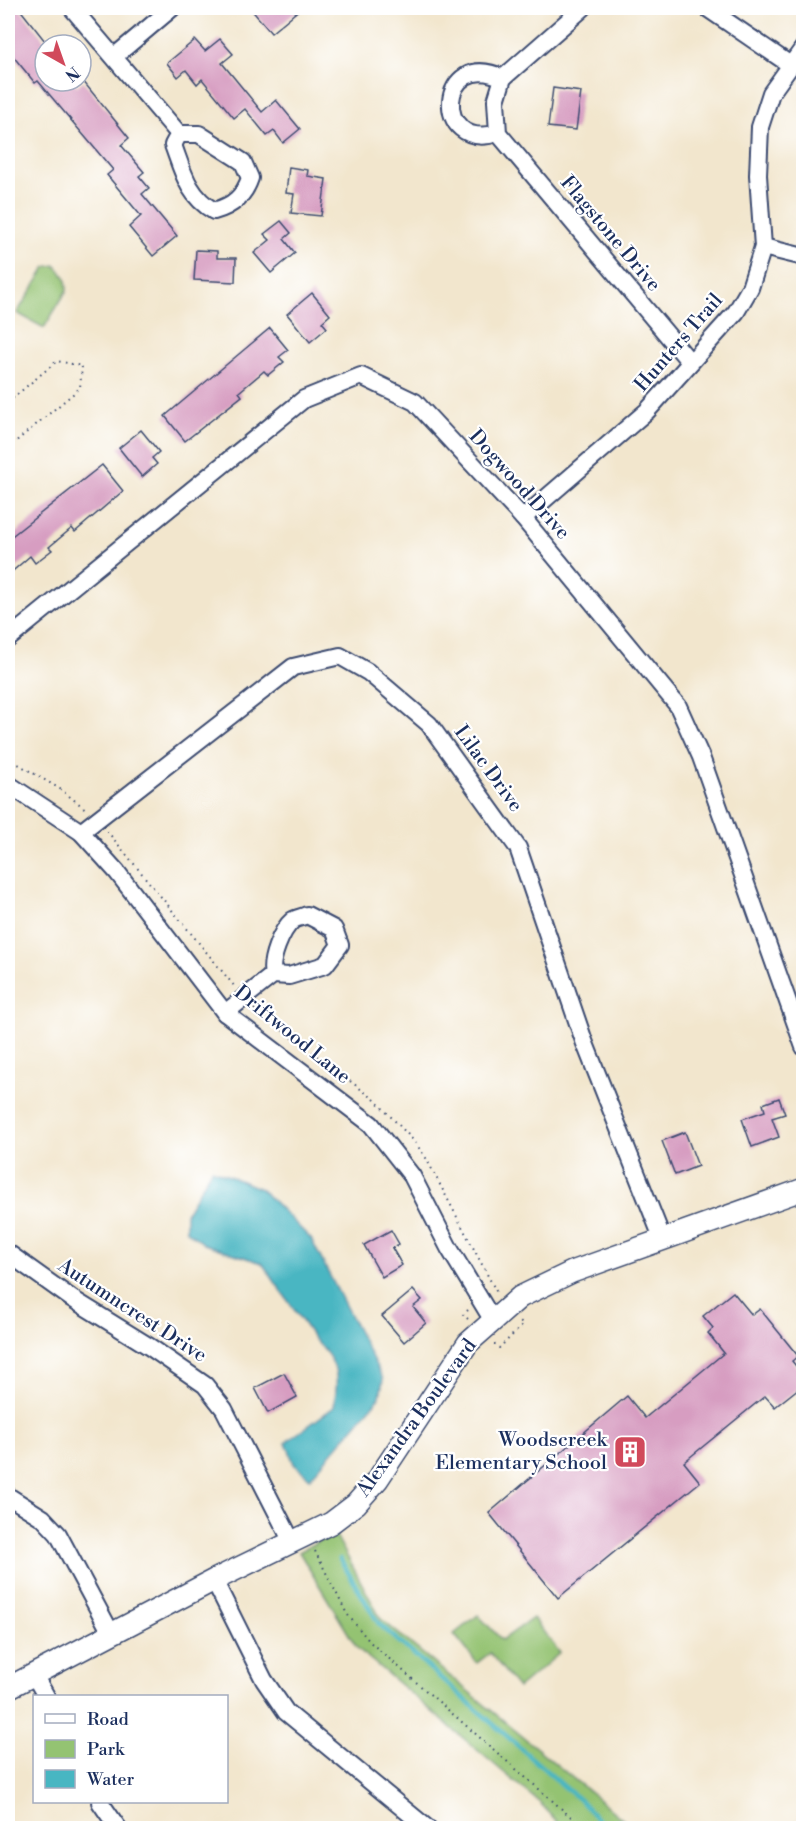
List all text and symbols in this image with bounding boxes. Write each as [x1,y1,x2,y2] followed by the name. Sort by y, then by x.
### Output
[33,33,93,93] north arrow
[60,62,83,86] text: N
[554,171,666,297] street label: Flagstone Drive
[629,289,729,397] street label: Hunters Trail
[463,425,575,545] street label: Dogwood Drive
[448,721,528,817] street label: Lilac Drive
[229,980,355,1090] street label: Driftwood Lane
[52,1253,211,1368] street label: Autumncrest Drive
[351,1334,483,1503] street label: Alexandra Boulevard
[435,1428,609,1476] place label: Woodscreek Elementary School
[612,1434,648,1470] building icon: Woodscreek Elementary School
[33,1695,228,1803] legend
[87,1708,130,1731] text: Road
[87,1738,126,1761] text: Park
[86,1768,135,1791] text: Water

